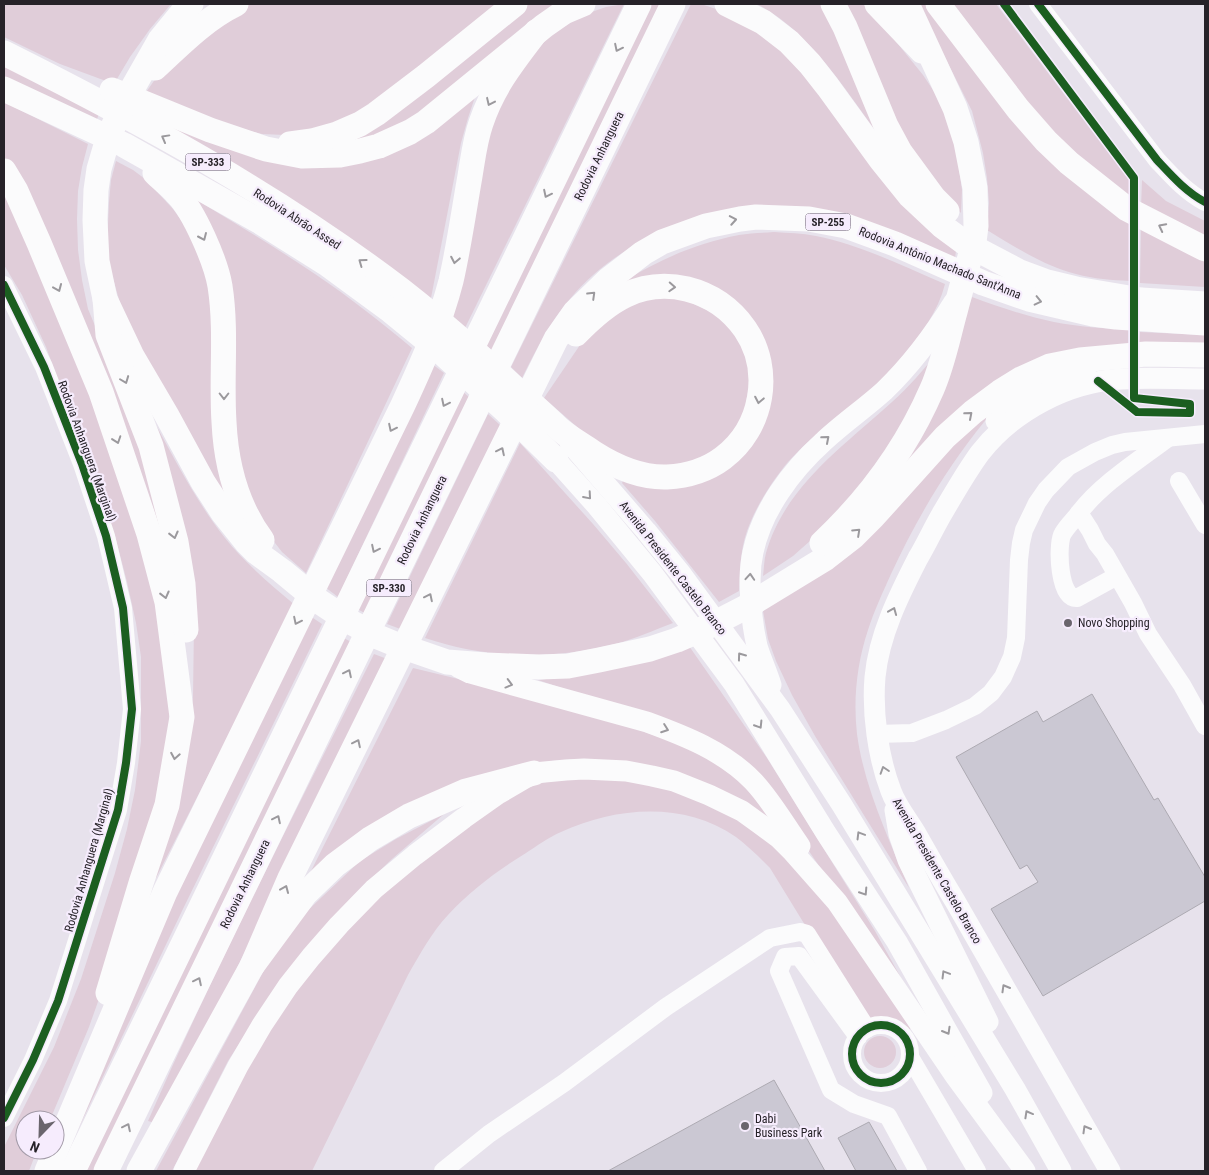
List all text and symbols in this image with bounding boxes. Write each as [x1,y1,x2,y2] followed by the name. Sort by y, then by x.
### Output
[614,42,624,51] one-way arrow
[486,97,496,106] one-way arrow
[571,109,627,203] street label: Rodovia Anhanguera
[162,135,171,145] one-way arrow
[186,154,230,170] road number: SP-333
[251,186,343,252] street label: Rodovia Abrão Assed
[543,189,553,198] one-way arrow
[806,213,850,230] road number: SP-255
[729,215,737,226] one-way arrow
[1158,223,1167,233] one-way arrow
[857,224,1023,302] street label: Rodovia Antônio Machado Sant'Anna
[196,232,207,241] one-way arrow
[450,256,460,265] one-way arrow
[358,259,368,268] one-way arrow
[668,282,676,293] one-way arrow
[52,283,63,292] one-way arrow
[587,292,596,301] one-way arrow
[1033,295,1042,306] one-way arrow
[119,375,130,384] one-way arrow
[55,379,119,523] street label: Rodovia Anhanguera (Marginal)
[219,392,229,400] one-way arrow
[754,396,764,405] one-way arrow
[441,398,452,407] one-way arrow
[964,412,973,421] one-way arrow
[387,423,398,432] one-way arrow
[112,435,122,443] one-way arrow
[821,436,830,445] one-way arrow
[494,447,505,456] one-way arrow
[394,473,450,567] street label: Rodovia Anhanguera
[583,491,592,500] one-way arrow
[617,498,729,638] street label: Avenida Presidente Castelo Branco
[852,529,861,538] one-way arrow
[168,530,179,539] one-way arrow
[370,544,381,553] one-way arrow
[745,573,756,581] one-way arrow
[366,580,412,596] road number: SP-330
[159,590,170,599] one-way arrow
[423,593,433,602] one-way arrow
[887,607,898,616] one-way arrow
[293,616,303,625] one-way arrow
[1078,616,1150,630] place label: Novo Shopping
[1062,617,1074,629] marker: Novo Shopping
[739,653,747,662] one-way arrow
[342,669,352,678] one-way arrow
[504,678,513,689] one-way arrow
[752,719,762,728] one-way arrow
[660,723,669,733] one-way arrow
[351,739,361,748] one-way arrow
[171,751,181,760] one-way arrow
[879,766,889,775] one-way arrow
[62,786,116,934] street label: Rodovia Anhanguera (Marginal)
[890,796,984,946] street label: Avenida Presidente Castelo Branco
[271,815,281,824] one-way arrow
[857,832,867,841] one-way arrow
[217,837,273,931] street label: Rodovia Anhanguera
[279,885,290,894] one-way arrow
[858,886,867,895] one-way arrow
[941,971,951,980] one-way arrow
[192,977,202,986] one-way arrow
[1001,984,1011,993] one-way arrow
[941,1026,951,1035] one-way arrow
[15,1110,65,1160] north arrow
[1024,1110,1034,1119] one-way arrow
[755,1112,823,1140] place label: Dabi Business Park
[739,1120,751,1132] marker: Dabi Business Park
[121,1124,131,1133] one-way arrow
[1082,1125,1092,1134] one-way arrow
[28,1138,42,1156] text: N

